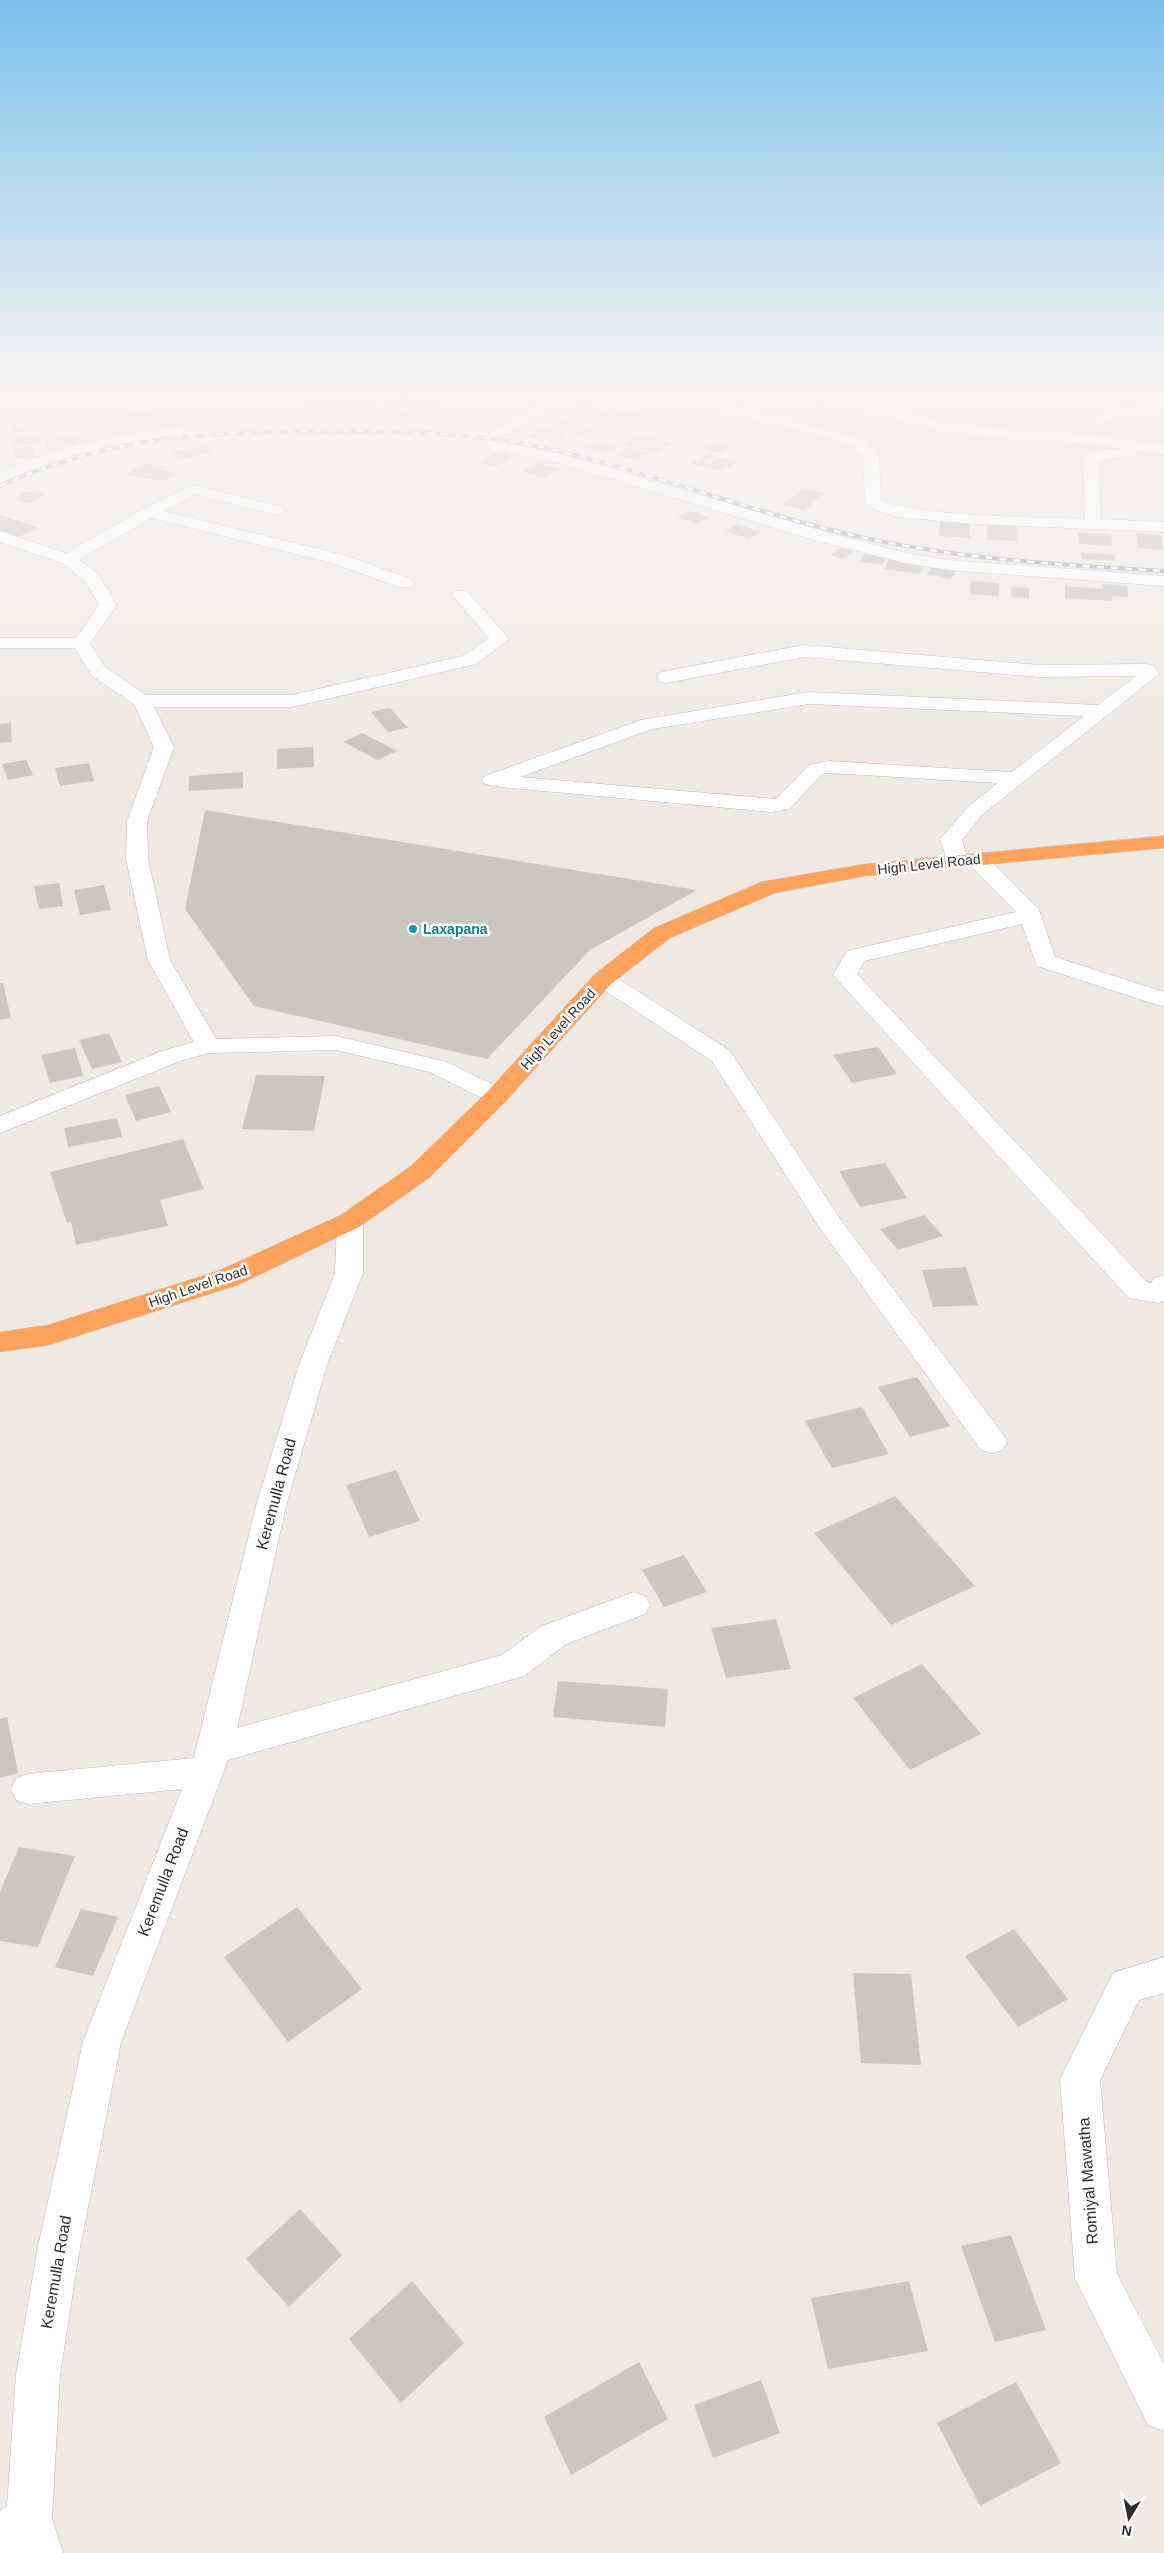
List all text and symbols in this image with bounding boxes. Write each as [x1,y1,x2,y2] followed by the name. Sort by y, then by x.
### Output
[877,851,981,877] street label: High Level Road
[423,921,488,937] place label: Laxapana
[407,923,419,935] marker: Laxapana
[517,985,599,1073] street label: High Level Road
[146,1262,250,1310] street label: High Level Road
[253,1436,299,1552] street label: Keremulla Road
[135,1825,191,1939] street label: Keremulla Road
[1075,2117,1101,2245] street label: Romiyal Mawatha
[38,2214,74,2330] street label: Keremulla Road
[1104,2493,1154,2543] north arrow
[1120,2522,1133,2540] text: N

